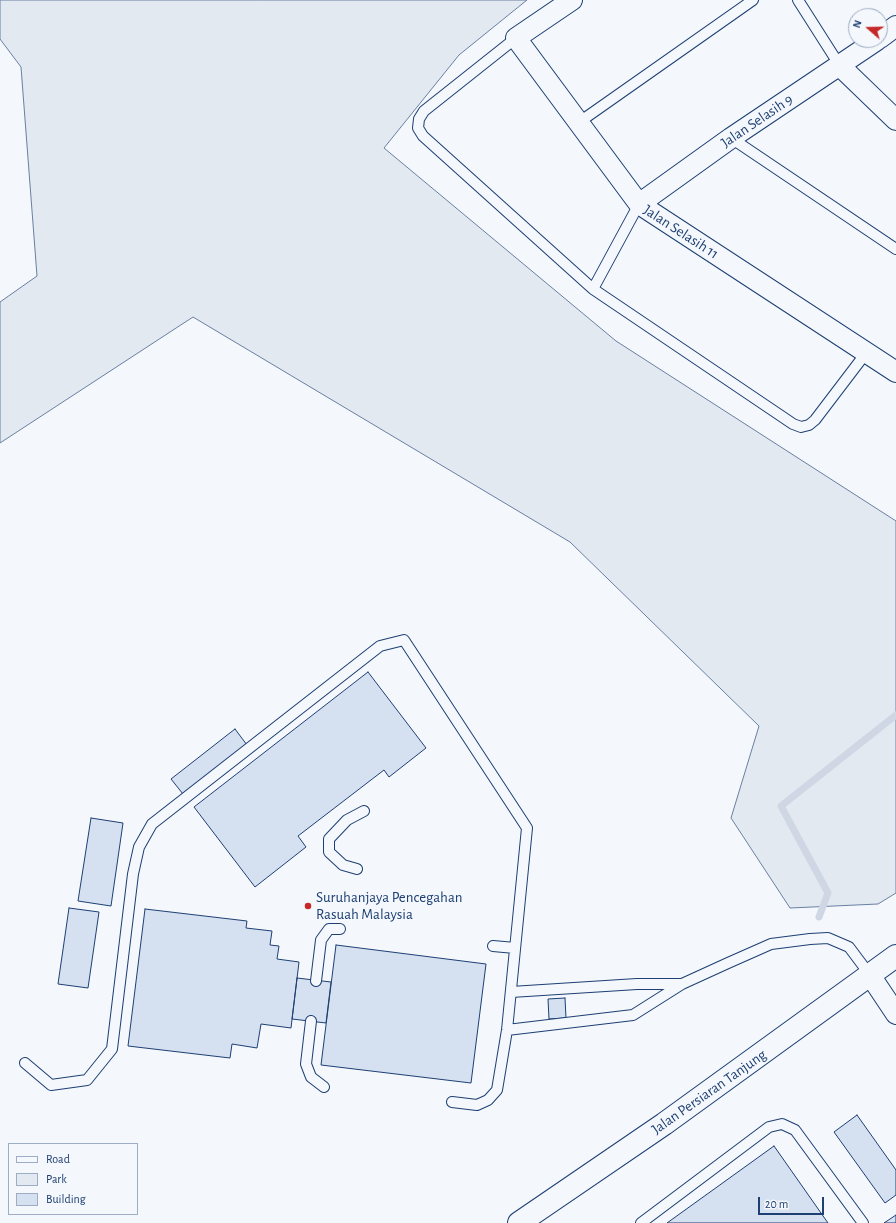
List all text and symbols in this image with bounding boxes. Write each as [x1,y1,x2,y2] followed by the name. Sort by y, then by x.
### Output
[848,8,888,48] north arrow
[851,19,864,30] text: N
[718,90,796,152] street label: Jalan Selasih 9
[640,201,722,263] street label: Jalan Selasih 11
[316,888,462,923] place label: Suruhanjaya Pencegahan Rasuah Malaysia
[303,901,313,911] marker: Suruhanjaya Pencegahan Rasuah Malaysia
[648,1046,770,1138] street label: Jalan Persiaran Tanjung
[8,1143,138,1215] legend
[46,1153,70,1165] text: Road
[46,1173,67,1185] text: Park
[760,1189,826,1215] scale bar
[46,1193,86,1205] text: Building
[765,1198,788,1210] text: 20 m

